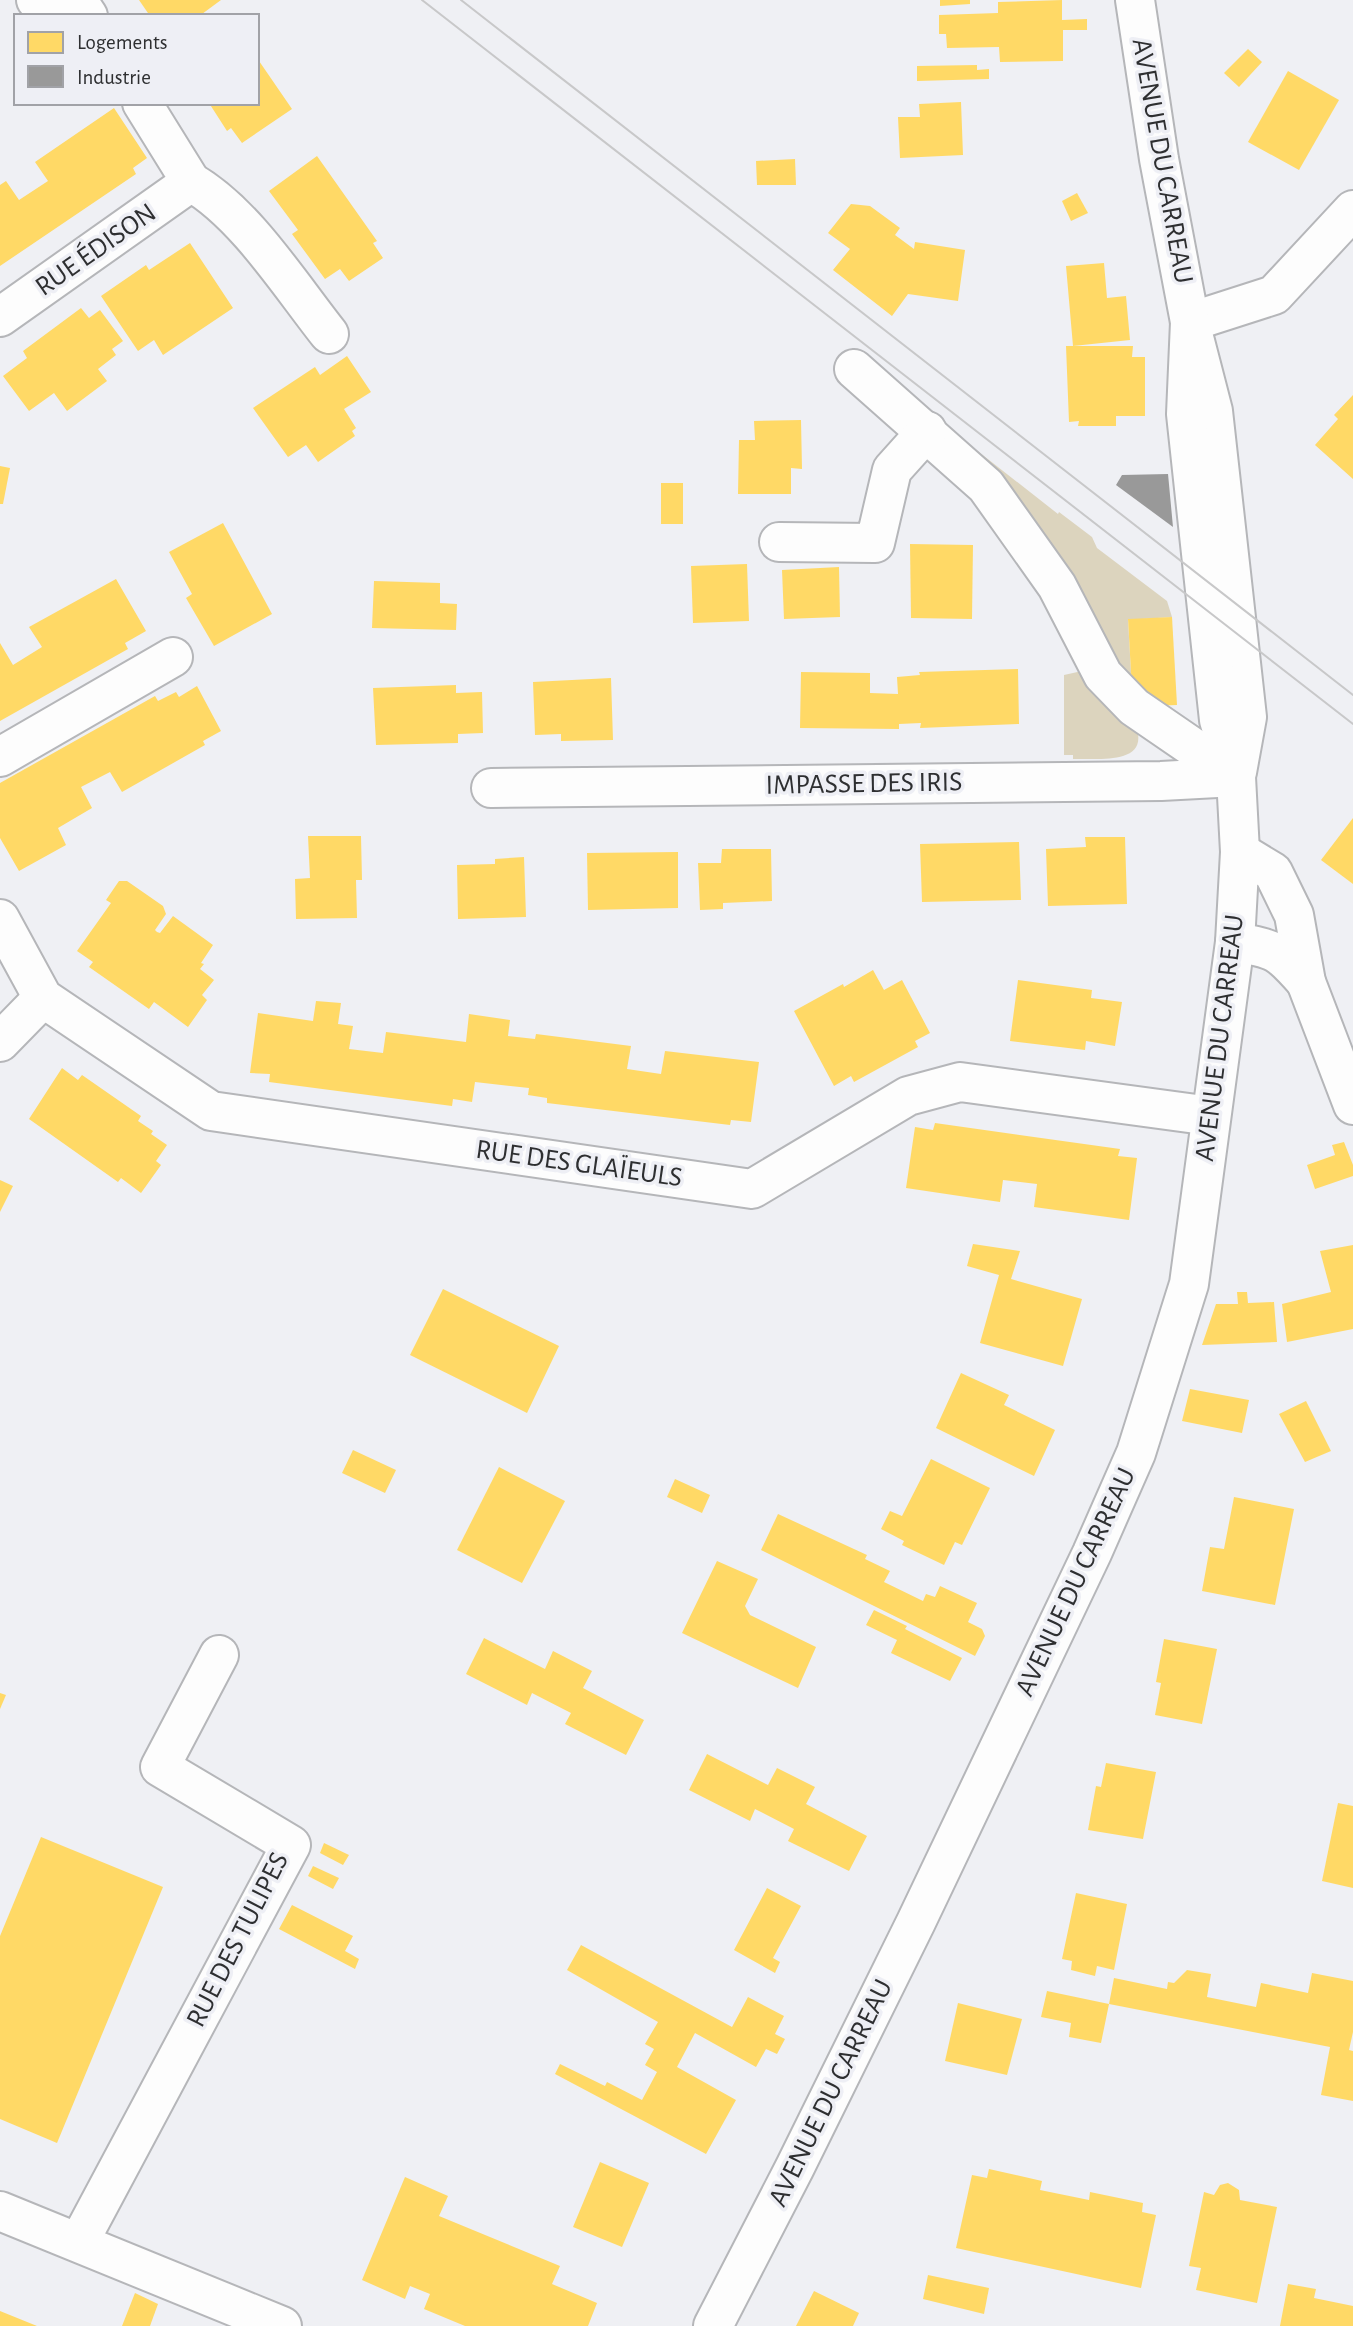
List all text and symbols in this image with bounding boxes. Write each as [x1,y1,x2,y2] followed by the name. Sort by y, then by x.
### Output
[14,14,259,105] legend
[77,32,167,53] text: Logements
[1127,36,1197,286] street label: AVENUE DU CARREAU
[77,67,151,88] text: Industrie
[29,196,161,302] street label: RUE ÉDISON
[765,768,963,800] street label: IMPASSE DES IRIS
[1191,913,1249,1163] street label: AVENUE DU CARREAU
[474,1134,684,1192] street label: RUE DES GLAÏEULS
[1011,1464,1141,1700] street label: AVENUE DU CARREAU
[182,1848,294,2032] street label: RUE DES TULIPES
[764,1975,898,2211] street label: AVENUE DU CARREAU

